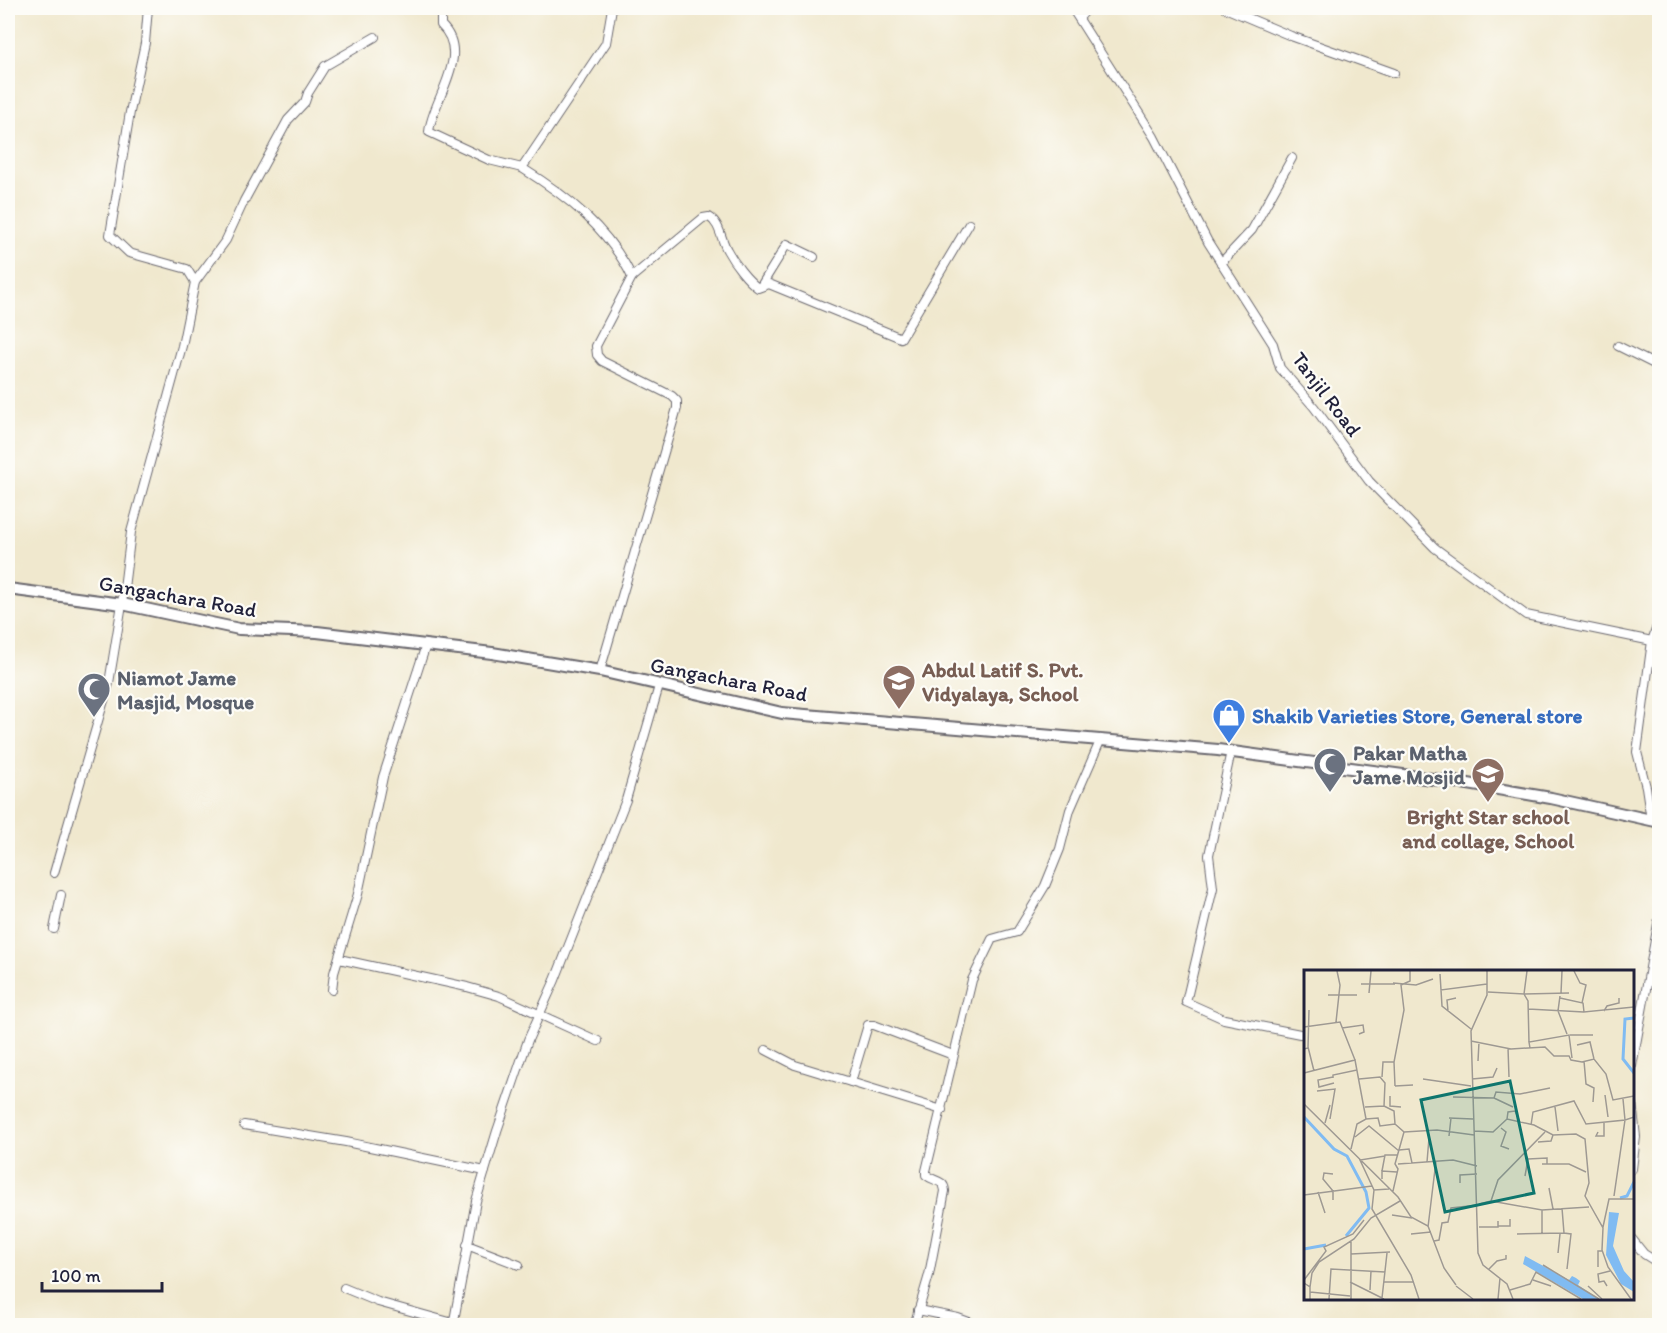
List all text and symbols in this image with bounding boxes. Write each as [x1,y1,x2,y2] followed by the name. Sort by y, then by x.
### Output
[1287,347,1367,442] street label: Tanjil Road
[97,570,259,622] street label: Gangachara Road
[648,652,810,707] street label: Gangachara Road
[921,657,1083,707] place label: Abdul Latif S. Pvt. Vidyalaya, School
[881,663,917,710] school or university icon: Abdul Latif S. Pvt. Vidyalaya, School
[117,665,254,715] place label: Niamot Jame Masjid, Mosque
[76,671,112,718] mosque icon: Niamot Jame Masjid, Mosque
[1211,697,1247,744] shop icon: Shakib Varieties Store, General store
[1252,703,1583,728] place label: Shakib Varieties Store, General store
[1352,740,1468,790] place label: Pakar Matha Jame Mosjid
[1312,746,1348,793] mosque icon: Pakar Matha Jame Mosjid
[1470,756,1506,803] school or university icon: Bright Star school and collage, School
[1402,804,1575,854] place label: Bright Star school and collage, School
[1304,970,1634,1300] inset map
[42,1255,162,1293] scale bar
[51,1265,101,1287] text: 100 m

